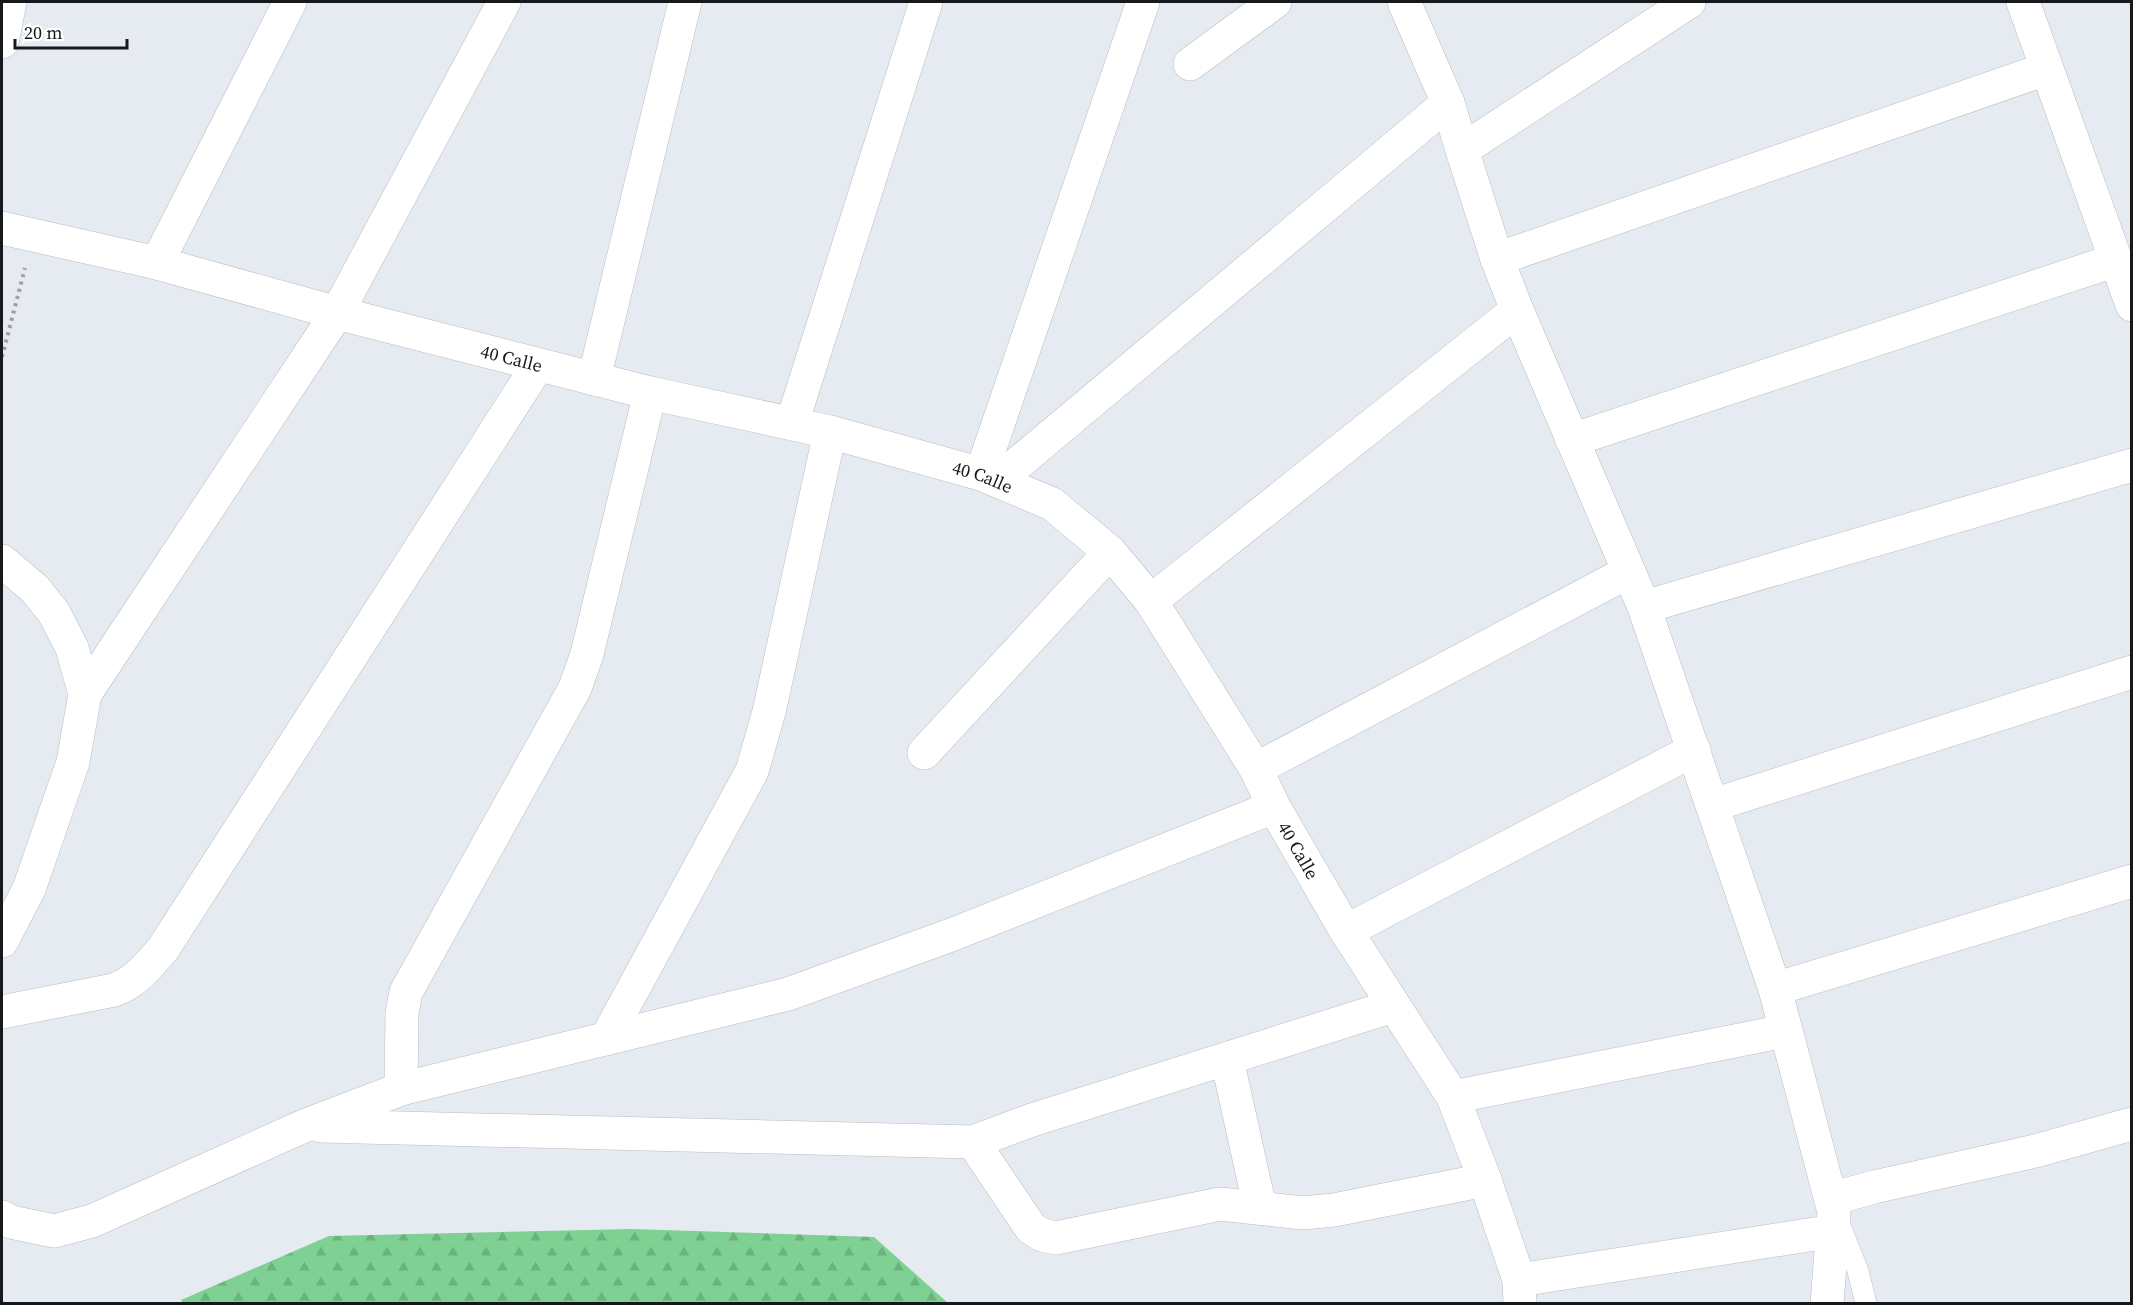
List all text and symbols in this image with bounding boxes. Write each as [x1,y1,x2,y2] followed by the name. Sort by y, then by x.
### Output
[15,12,128,50] scale bar
[24,20,62,45] text: 20 m
[478,338,545,378] street label: 40 Calle
[950,454,1017,499] street label: 40 Calle
[1273,817,1326,884] street label: 40 Calle

